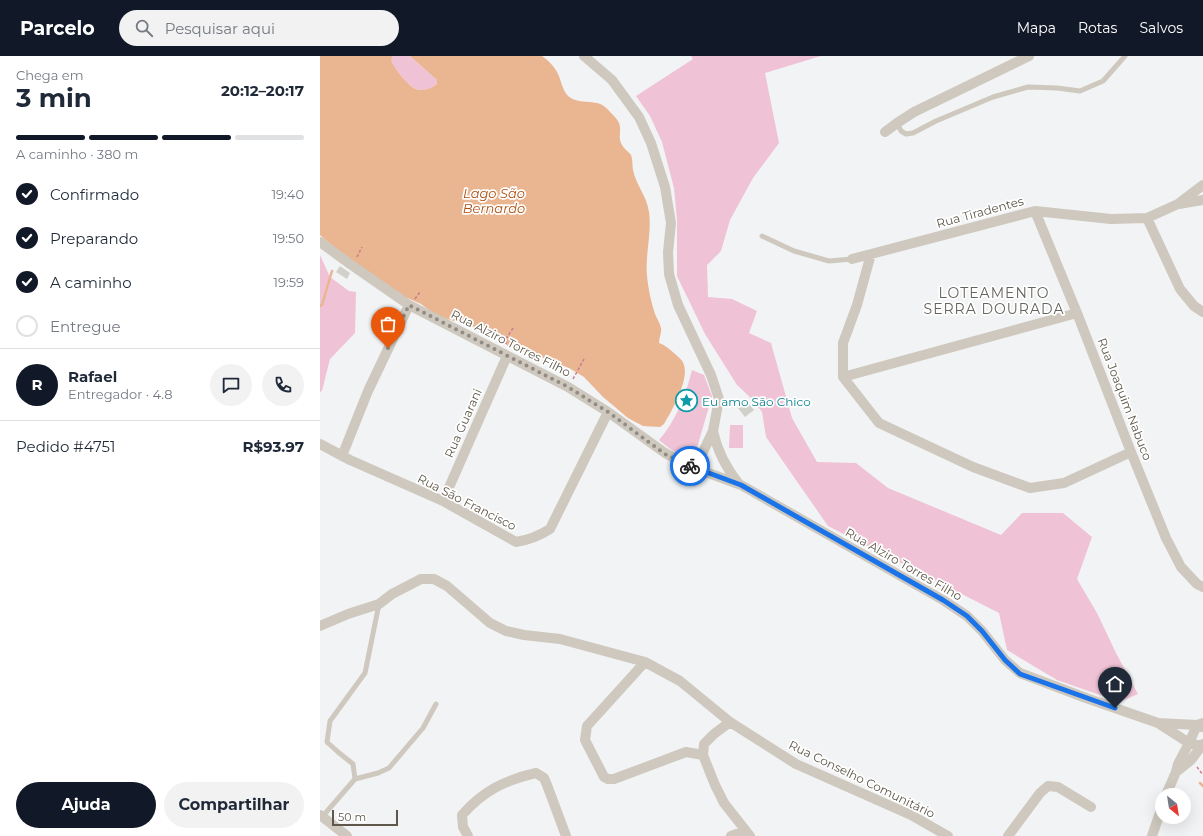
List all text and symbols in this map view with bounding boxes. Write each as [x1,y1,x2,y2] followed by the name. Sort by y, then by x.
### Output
[119,10,399,46] search box
[20,17,95,40] text: Parcelo
[133,17,155,39] icon: search
[165,19,275,38] text: Pesquisar aqui
[1017,19,1056,37] text: Mapa
[1078,19,1117,37] text: Rotas
[1139,19,1183,37] text: Salvos
[16,67,83,83] text: Chega em
[221,81,304,100] text: 20:12–20:17
[16,82,92,114] text: 3 min
[16,146,138,162] text: A caminho · 380 m
[16,183,38,205] icon: check
[50,185,139,204] text: Confirmado
[463,185,525,216] water label: Lago São Bernardo
[271,186,304,202] text: 19:40
[935,193,1025,231] street label: Rua Tiradentes
[16,227,38,249] icon: check
[50,229,138,248] text: Preparando
[273,230,304,246] text: 19:50
[16,271,38,293] icon: check
[50,273,132,292] text: A caminho
[273,274,304,290] text: 19:59
[924,284,1064,318] district label: LOTEAMENTO SERRA DOURADA
[449,306,573,380] street label: Rua Alziro Torres Filho
[371,307,405,348] pin
[377,313,399,335] icon: bag
[50,317,121,336] text: Entregue
[1095,336,1155,462] street label: Rua Joaquim Nabuco
[210,364,252,406] button: chat
[262,364,304,406] button: phone
[68,367,117,386] text: Rafael
[31,375,43,394] text: R
[68,386,173,402] text: Entregador · 4.8
[441,386,485,460] street label: Rua Guarani
[673,388,699,414] place icon: Eu amo São Chico
[702,394,811,409] place label: Eu amo São Chico
[16,437,115,456] text: Pedido #4751
[243,437,304,456] text: R$93.97
[670,446,710,486] courier
[679,455,701,477] icon: bike
[415,471,519,533] street label: Rua São Francisco
[843,524,965,604] street label: Rua Alziro Torres Filho
[1098,667,1132,708] pin
[1104,673,1126,695] icon: home
[786,737,938,821] street label: Rua Conselho Comunitário
[16,782,156,828] button: Ajuda
[164,782,304,828] button: Compartilhar
[1155,788,1191,824] north arrow
[1155,788,1191,824] map controls
[332,808,398,827] scale bar
[338,810,366,824] text: 50 m

